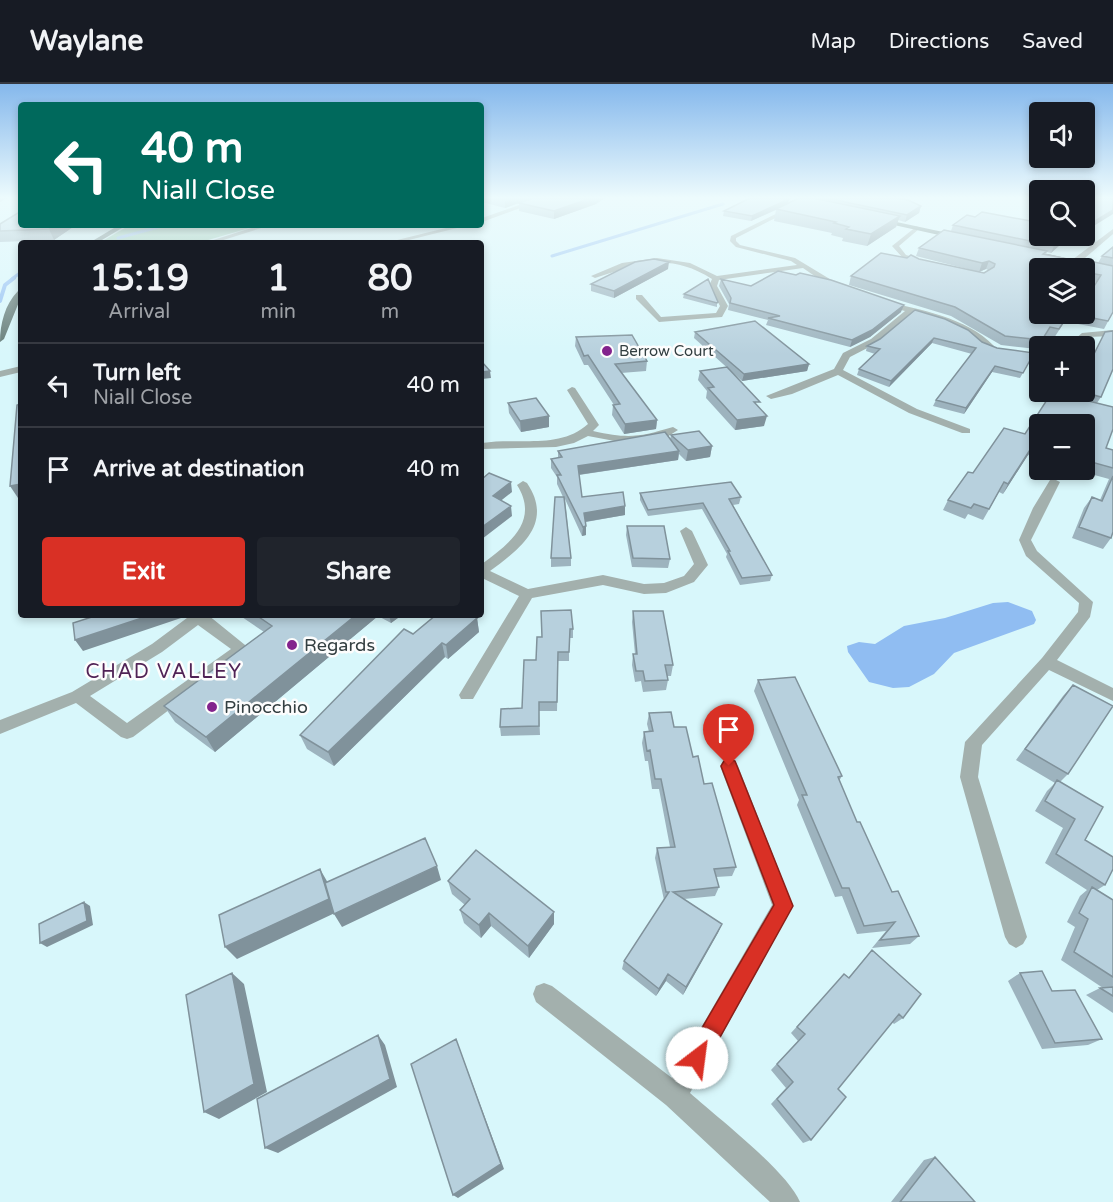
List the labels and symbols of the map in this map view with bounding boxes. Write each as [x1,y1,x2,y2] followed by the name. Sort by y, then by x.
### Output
[619,342,714,360] place label: Berrow Court
[600,344,614,358] marker: Berrow Court
[304,634,375,656] place label: Regards
[285,638,299,652] marker: Regards
[85,660,243,684] district label: CHAD VALLEY
[224,696,308,718] place label: Pinocchio
[205,700,219,714] marker: Pinocchio
[703,704,754,766] pin
[665,1026,729,1090] position arrow

